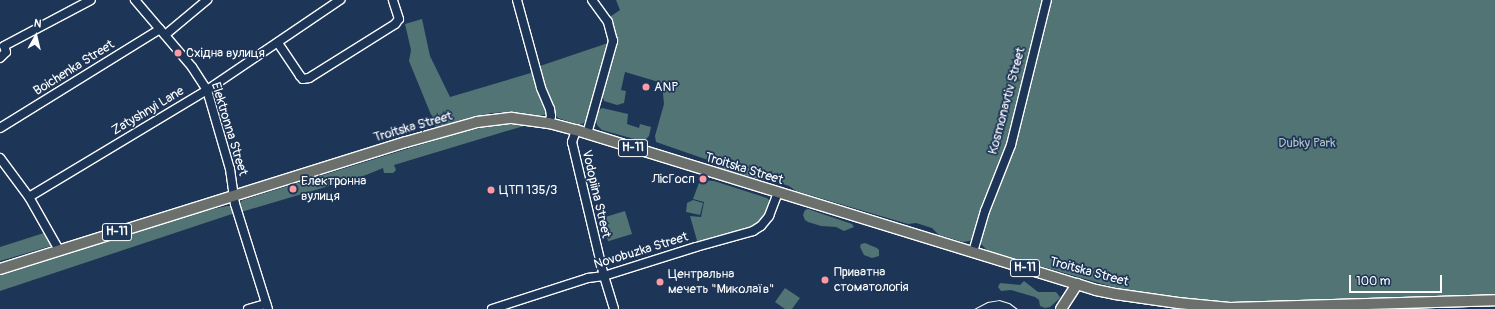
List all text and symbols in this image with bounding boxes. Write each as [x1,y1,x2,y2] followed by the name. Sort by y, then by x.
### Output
[16,16,56,56] north arrow
[33,17,42,31] text: N
[31,37,117,99] street label: Boichenka Street
[186,45,265,61] place label: Східна вулиця
[985,46,1029,156] street label: Kosmonavtiv Street
[173,48,183,58] marker: Східна вулиця
[654,79,678,95] place label: ANP
[207,80,251,178] street label: Elektronna Street
[641,82,651,92] marker: ANP
[109,83,187,139] street label: Zatyshnyi Lane
[372,108,454,146] street label: Troitska Street
[1278,135,1336,151] park label: Dubky Park
[617,138,649,158] road number: Н-11
[578,148,614,240] street label: Vodopiina Street
[703,150,785,188] street label: Troitska Street
[652,171,695,187] place label: ЛісГосп
[301,174,366,205] place label: Електронна вулиця
[698,174,708,184] marker: ЛісГосп
[499,182,557,198] place label: ЦТП 135/3
[288,184,298,194] marker: Електронна вулиця
[486,185,496,195] marker: ЦТП 135/3
[101,222,133,242] road number: Н-11
[592,229,690,273] street label: Novobuzka Street
[1048,254,1130,290] street label: Troitska Street
[1009,258,1041,278] road number: Н-11
[834,265,909,296] place label: Приватна стоматологія
[668,267,774,298] place label: Центральна мечеть "Миколаїв"
[1351,267,1444,293] scale bar
[819,274,831,286] marker: Приватна стоматологія
[1356,274,1390,289] text: 100 m
[655,277,665,287] marker: Центральна мечеть "Миколаїв"

